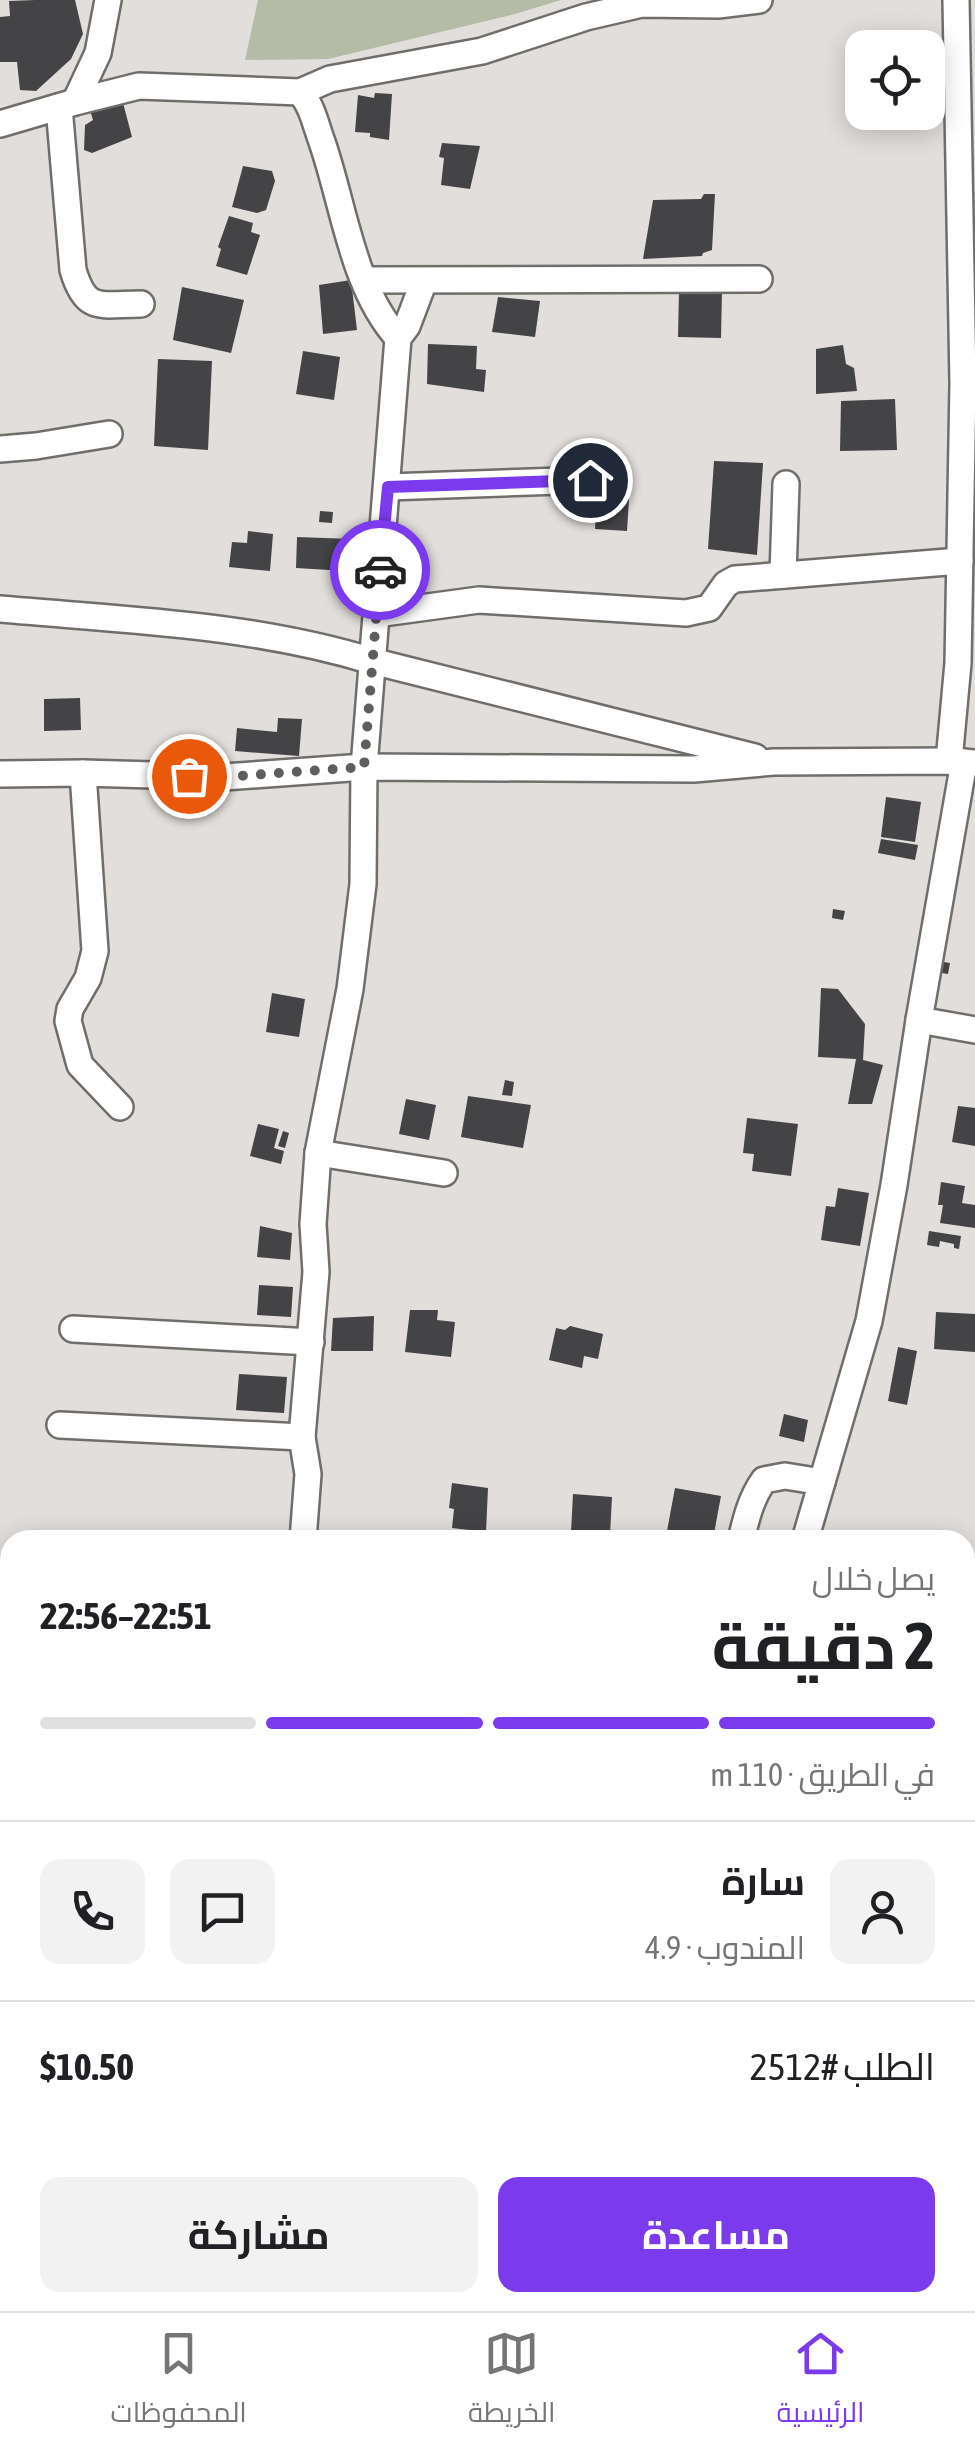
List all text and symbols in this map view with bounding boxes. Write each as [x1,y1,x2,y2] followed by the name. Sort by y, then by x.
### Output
[845,30,945,130] map controls
[845,30,945,130] button: locate
[548,438,633,523] pin
[563,453,618,508] icon: home
[330,520,430,620] courier
[353,543,408,598] icon: car
[147,734,232,819] pin
[162,749,217,804] icon: bag
[812,1560,935,1597] text: يصل خلال
[40,1594,212,1637] text: 22:51–22:56
[712,1608,935,1683] text: 2 دقيقة
[710,1756,935,1793] text: في الطريق · 110 m
[40,1859,145,1964] button: phone
[170,1859,275,1964] button: chat
[830,1859,935,1964] button: person
[722,1860,805,1903] text: سارة
[645,1929,805,1966] text: المندوب · 4.9
[40,2045,134,2088] text: $10.50
[750,2045,935,2088] text: الطلب #2512
[40,2177,478,2292] button: مشاركة
[498,2177,935,2292] button: مساعدة
[111,2326,247,2438] tab: المحفوظات
[468,2326,555,2438] tab: الخريطة
[777,2326,864,2438] tab: الرئيسية

